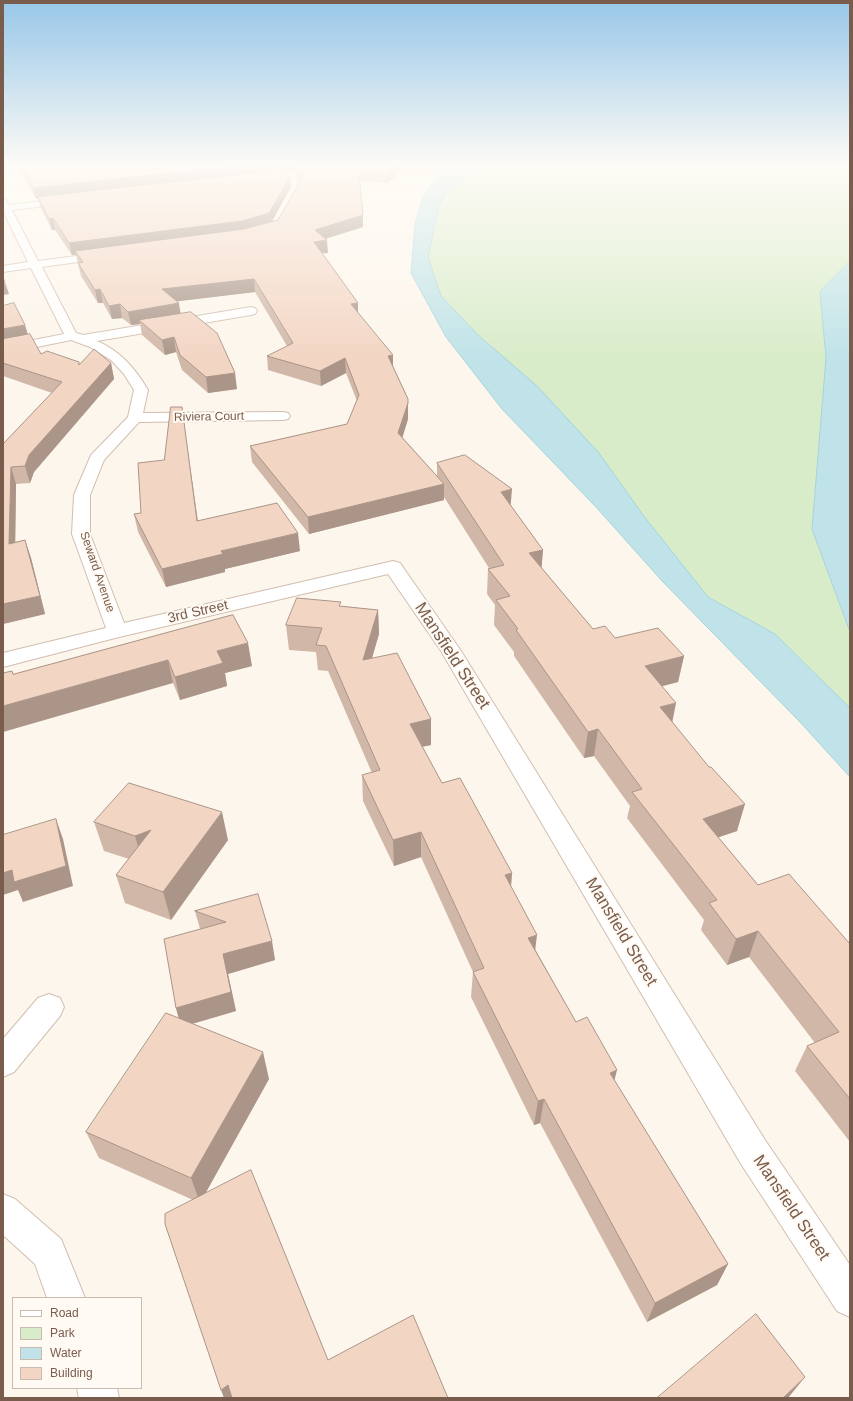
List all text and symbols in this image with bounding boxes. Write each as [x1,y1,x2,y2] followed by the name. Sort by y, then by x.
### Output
[174,409,244,425] street label: Riviera Court
[76,530,118,614] street label: Seward Avenue
[166,597,230,627] street label: 3rd Street
[410,599,494,713] street label: Mansfield Street
[581,874,661,990] street label: Mansfield Street
[748,1151,834,1265] street label: Mansfield Street
[12,1297,142,1389] legend
[50,1306,79,1320] text: Road
[50,1326,75,1340] text: Park
[50,1346,82,1360] text: Water
[50,1366,93,1380] text: Building

